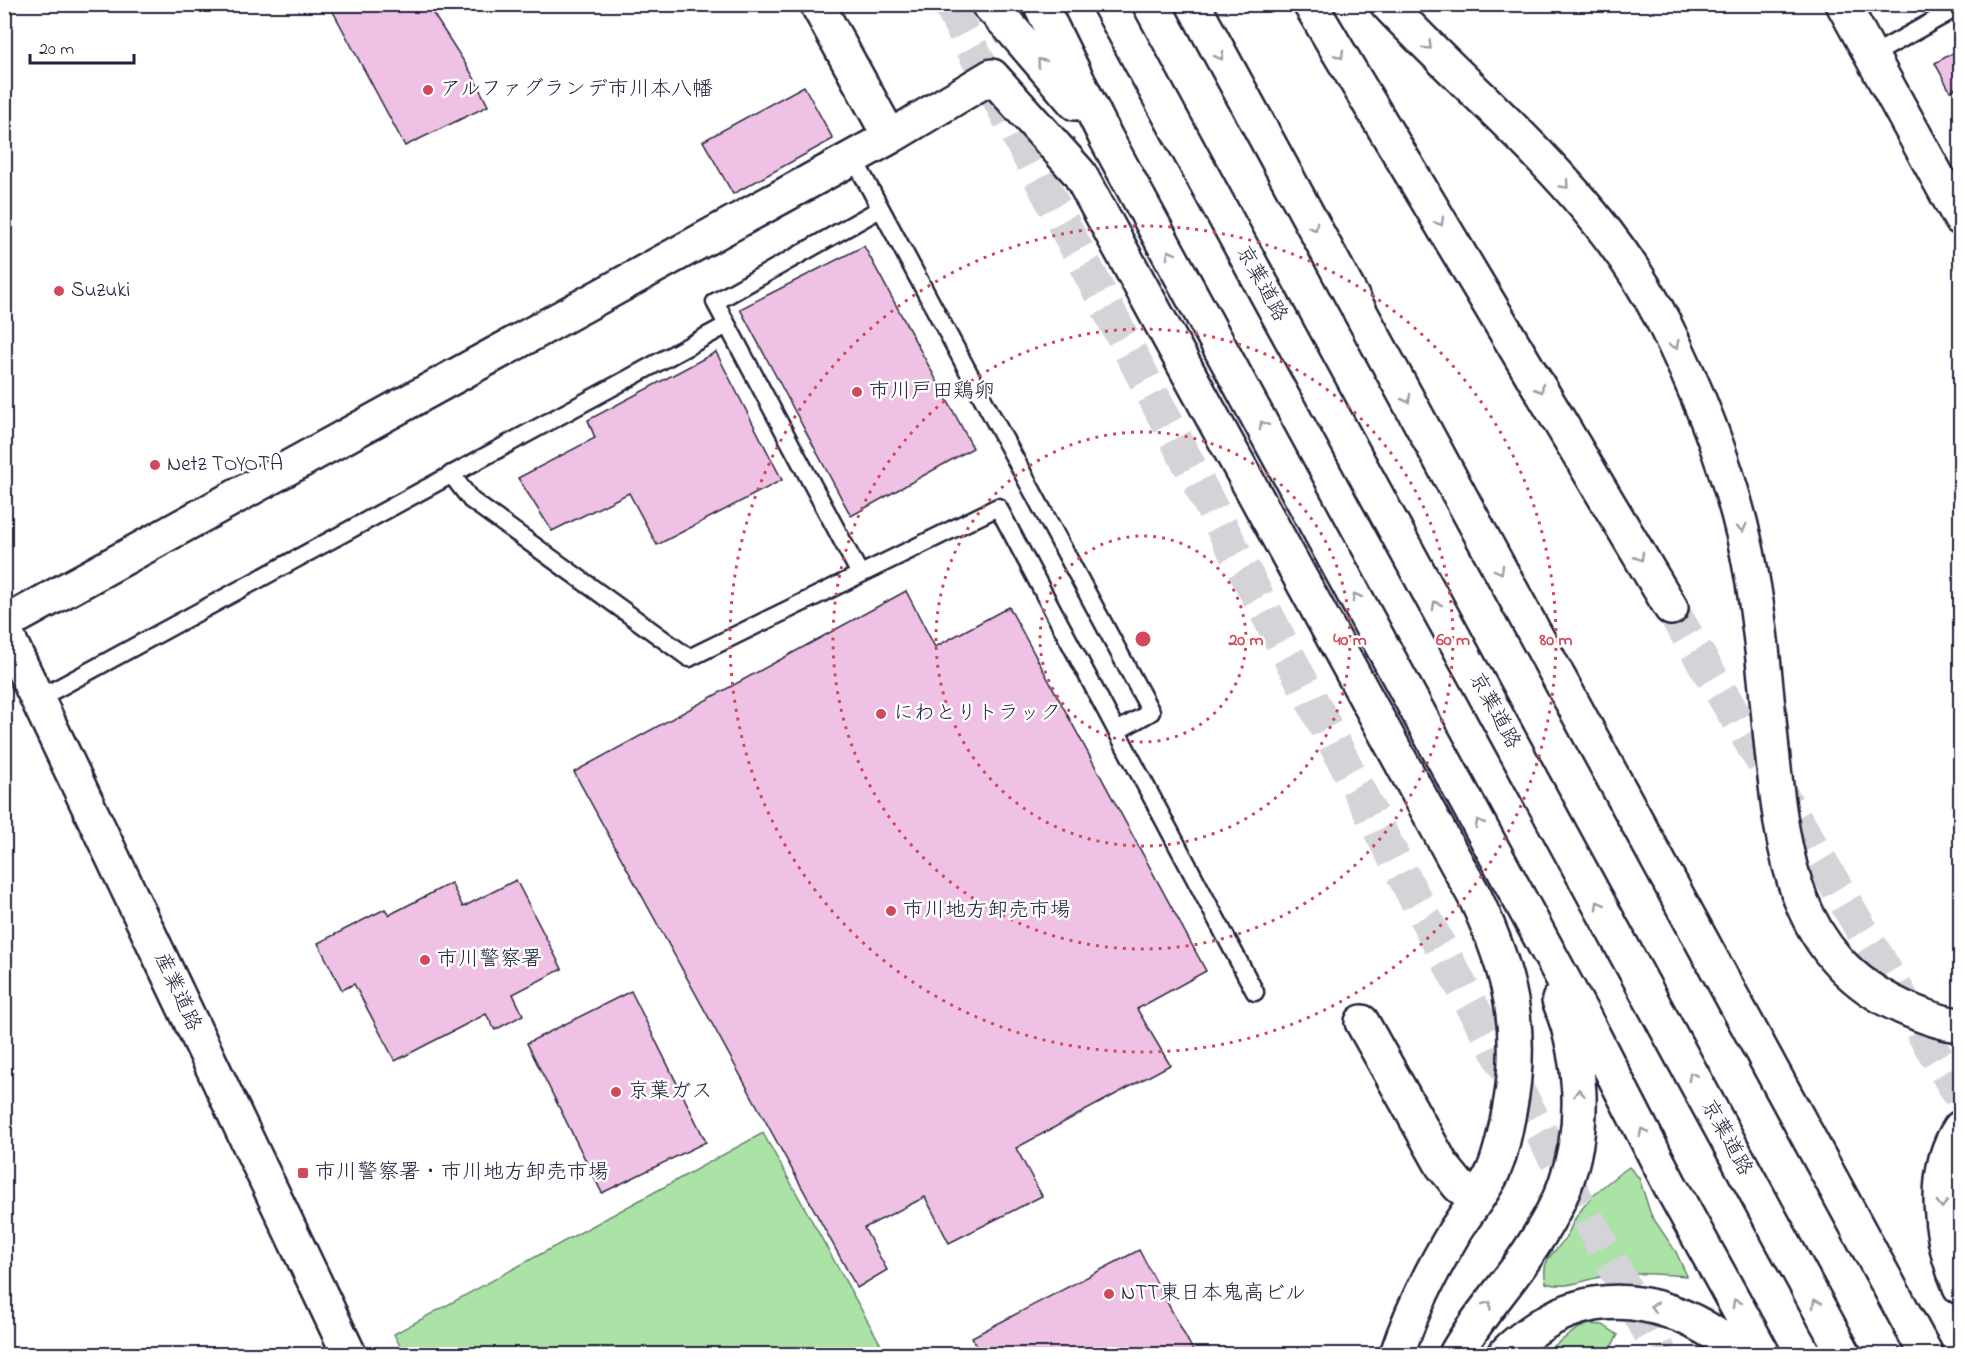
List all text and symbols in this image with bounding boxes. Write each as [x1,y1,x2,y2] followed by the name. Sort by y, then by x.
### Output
[30,27,134,65] scale bar
[39,37,74,63] text: 20 m
[1421,39,1432,50] one-way arrow
[1333,49,1344,59] one-way arrow
[1213,50,1224,60] one-way arrow
[1037,58,1048,69] one-way arrow
[440,75,713,105] place label: アルファグランデ市川本八幡
[421,83,435,97] marker: アルファグランデ市川本八幡
[1558,178,1569,189] one-way arrow
[1433,216,1444,226] one-way arrow
[1307,221,1318,231] one-way arrow
[1228,240,1294,328] street label: 京葉道路
[1165,250,1177,260] one-way arrow
[71,276,130,306] place label: Suzuki
[52,284,66,298] marker: Suzuki
[1667,339,1679,350] one-way arrow
[869,377,995,407] place label: 市川戸田鶏卵
[1533,383,1544,393] one-way arrow
[850,385,864,399] marker: 市川戸田鶏卵
[1400,392,1411,403] one-way arrow
[1259,421,1270,431] one-way arrow
[167,450,283,480] place label: Netz TOYOTA
[148,458,162,472] marker: Netz TOYOTA
[1734,523,1747,533] one-way arrow
[1633,551,1644,561] one-way arrow
[1493,564,1504,574] one-way arrow
[1352,592,1363,603] one-way arrow
[1432,600,1443,611] one-way arrow
[1227,628,1264,654] text: 20 m
[1333,628,1367,654] text: 40 m
[1436,628,1470,654] text: 60 m
[1539,628,1573,654] text: 80 m
[1133,629,1153,649] centre of rings
[1461,667,1527,755] street label: 京葉道路
[893,699,1061,729] place label: にわとりトラック
[874,707,888,721] marker: にわとりトラック
[1475,819,1486,829] one-way arrow
[903,896,1071,926] place label: 市川地方卸売市場
[1595,901,1606,911] one-way arrow
[884,904,898,918] marker: 市川地方卸売市場
[437,945,542,975] place label: 市川警察署
[146,948,208,1036] street label: 産業道路
[418,953,432,967] marker: 市川警察署
[1688,1072,1699,1083] one-way arrow
[628,1077,712,1107] place label: 京葉ガス
[609,1085,623,1099] marker: 京葉ガス
[1573,1089,1586,1098] one-way arrow
[1693,1094,1759,1182] street label: 京葉道路
[1638,1127,1650,1138] one-way arrow
[315,1158,609,1188] place label: 市川警察署・市川地方卸売市場
[296,1166,310,1180] marker: 市川警察署・市川地方卸売市場
[1936,1200,1948,1209] one-way arrow
[1121,1279,1306,1309] place label: NTT東日本鬼高ビル
[1102,1287,1116,1301] marker: NTT東日本鬼高ビル
[1732,1299,1743,1309] one-way arrow
[1812,1299,1823,1309] one-way arrow
[1480,1301,1491,1312] one-way arrow
[1649,1301,1659,1314] one-way arrow

